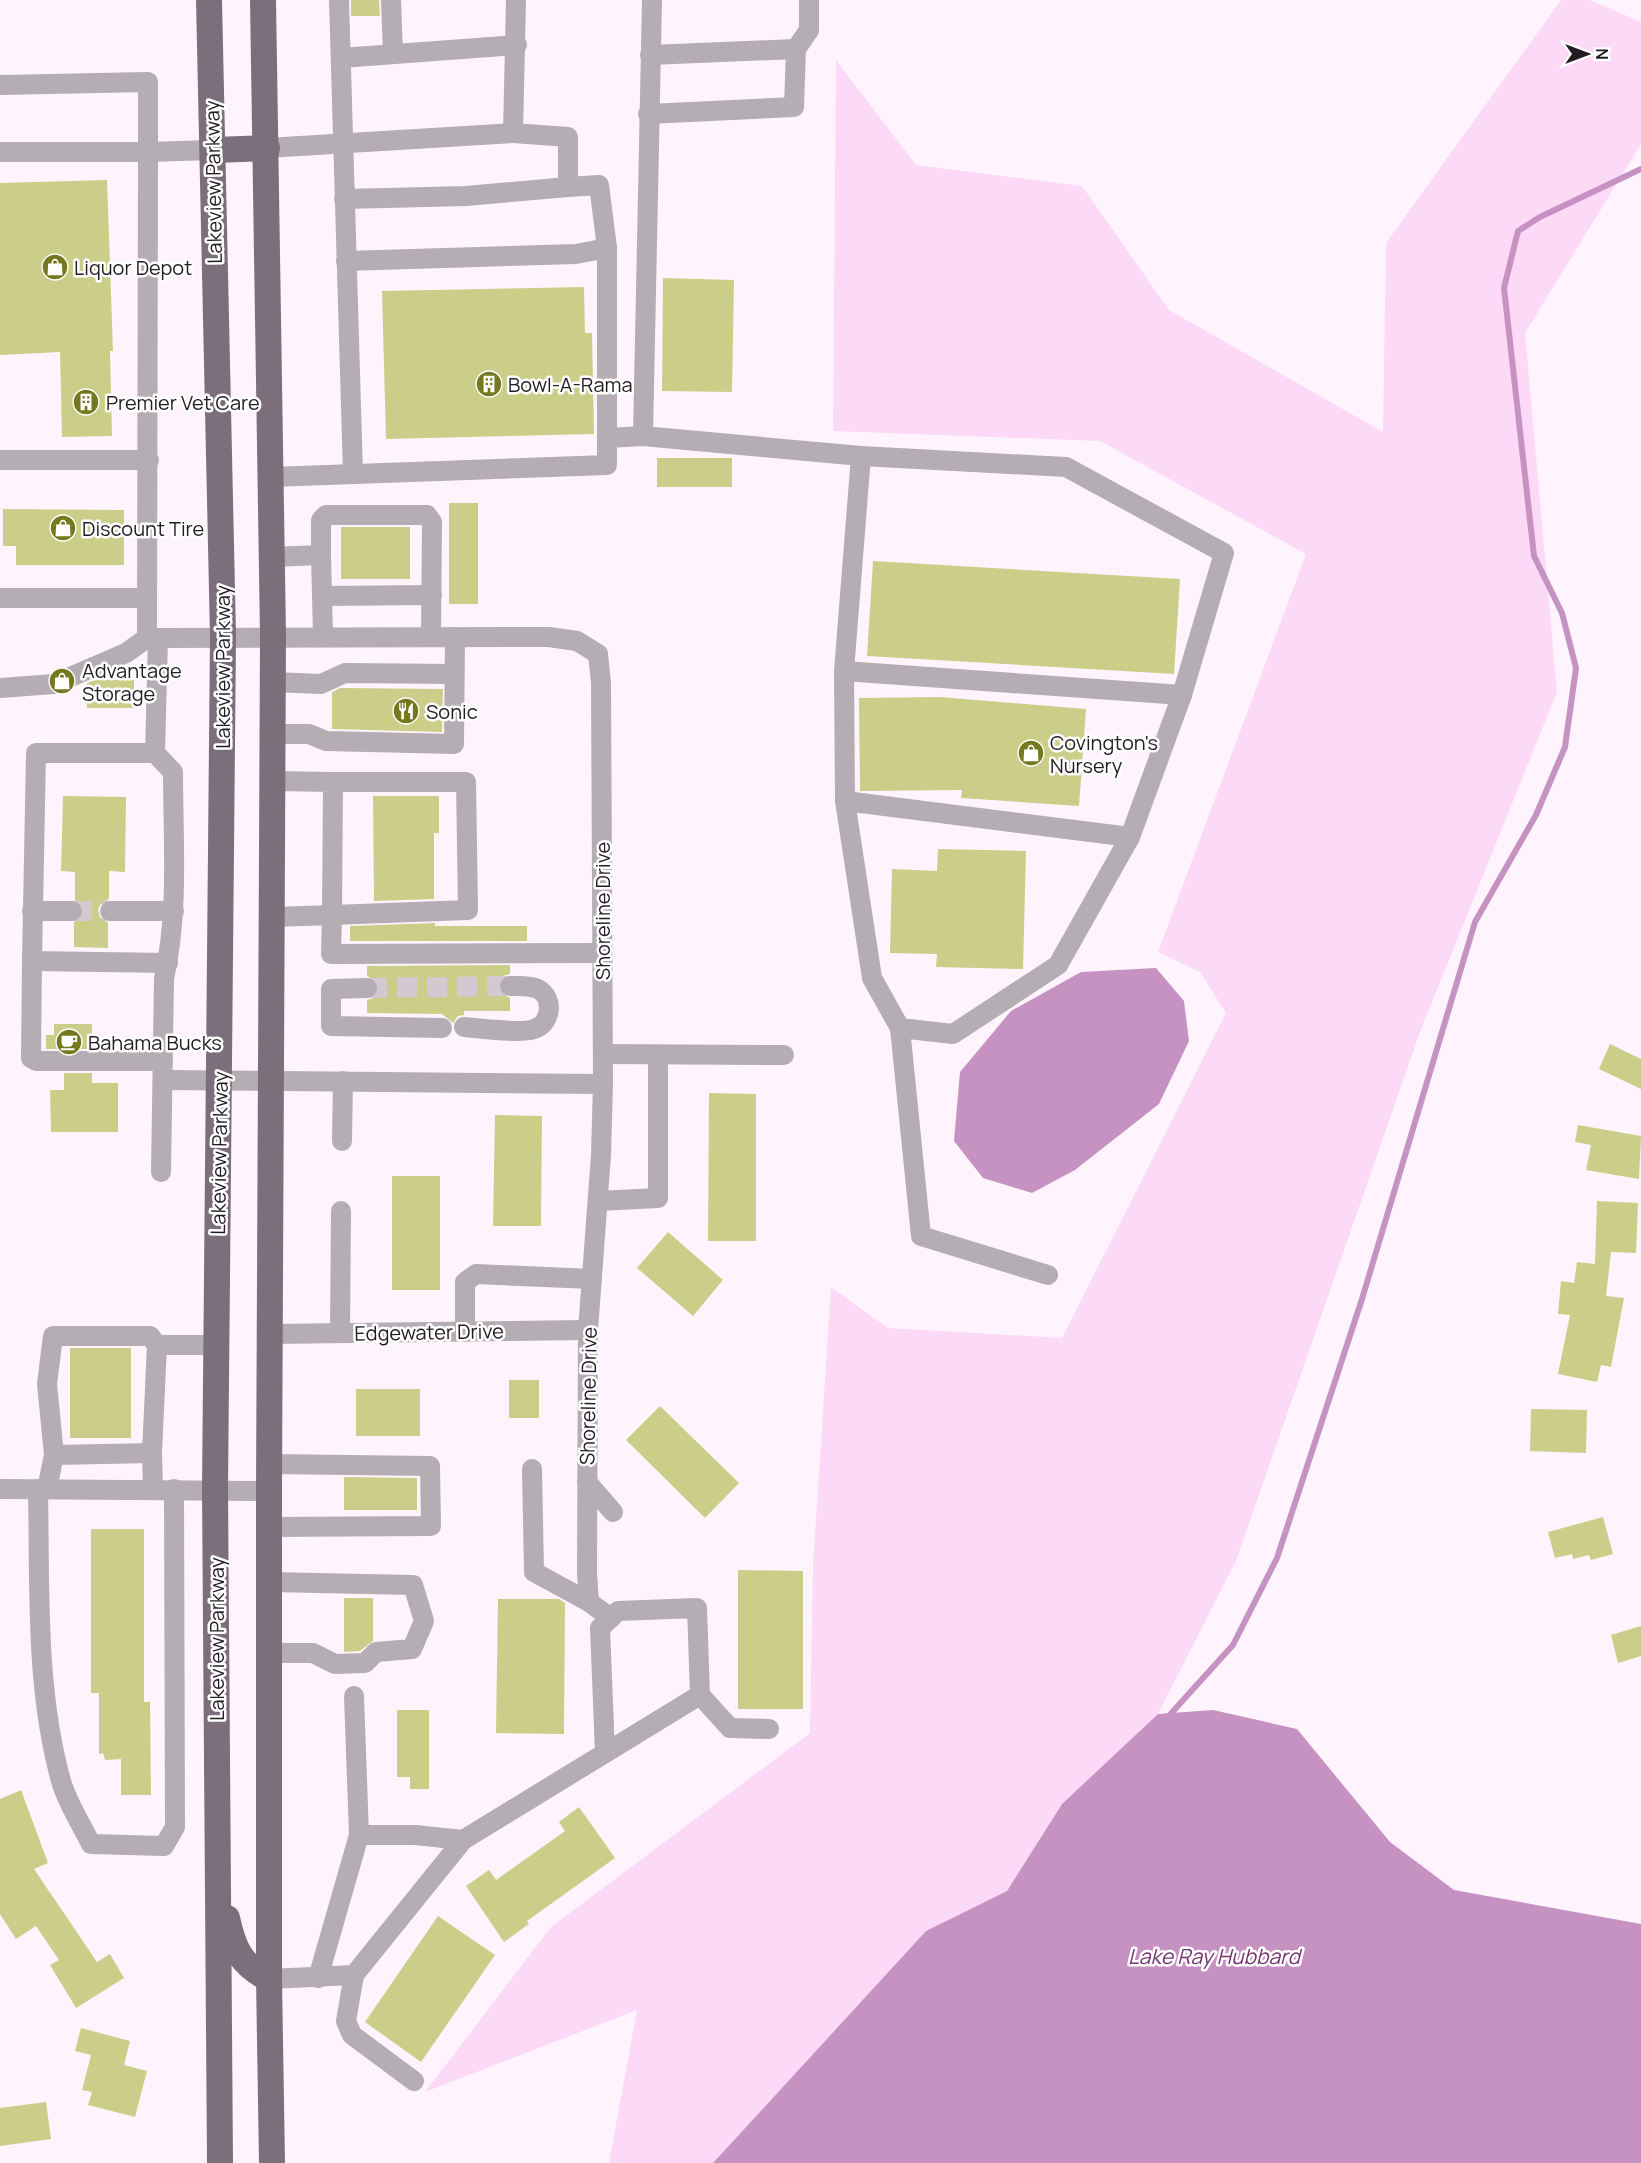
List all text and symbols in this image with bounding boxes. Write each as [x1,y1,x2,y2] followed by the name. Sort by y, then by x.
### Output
[1557,24,1617,84] north arrow
[1591,48,1613,60] text: N
[198,100,228,264] street label: Lakeview Parkway
[40,252,70,282] shop icon: Liquor Depot
[74,254,192,281] place label: Liquor Depot
[474,369,504,399] building icon: Bowl-A-Rama
[508,371,633,398] place label: Bowl-A-Rama
[71,387,101,417] building icon: Premier Vet Care
[106,389,260,416] place label: Premier Vet Care
[48,513,78,543] shop icon: Discount Tire
[82,515,204,542] place label: Discount Tire
[209,585,236,749] street label: Lakeview Parkway
[82,657,182,707] place label: Advantage Storage
[47,666,77,696] shop icon: Advantage Storage
[391,696,421,726] restaurant icon: Sonic
[426,698,478,725] place label: Sonic
[1050,729,1158,779] place label: Covington's Nursery
[1016,738,1046,768] shop icon: Covington's Nursery
[589,842,616,980] street label: Shoreline Drive
[54,1027,84,1057] cafe icon: Bahama Bucks
[88,1029,222,1056] place label: Bahama Bucks
[204,1071,234,1235] street label: Lakeview Parkway
[354,1317,504,1347] street label: Edgewater Drive
[573,1327,603,1465] street label: Shoreline Drive
[203,1557,230,1721] street label: Lakeview Parkway
[1128,1942,1302,1970] water label: Lake Ray Hubbard

